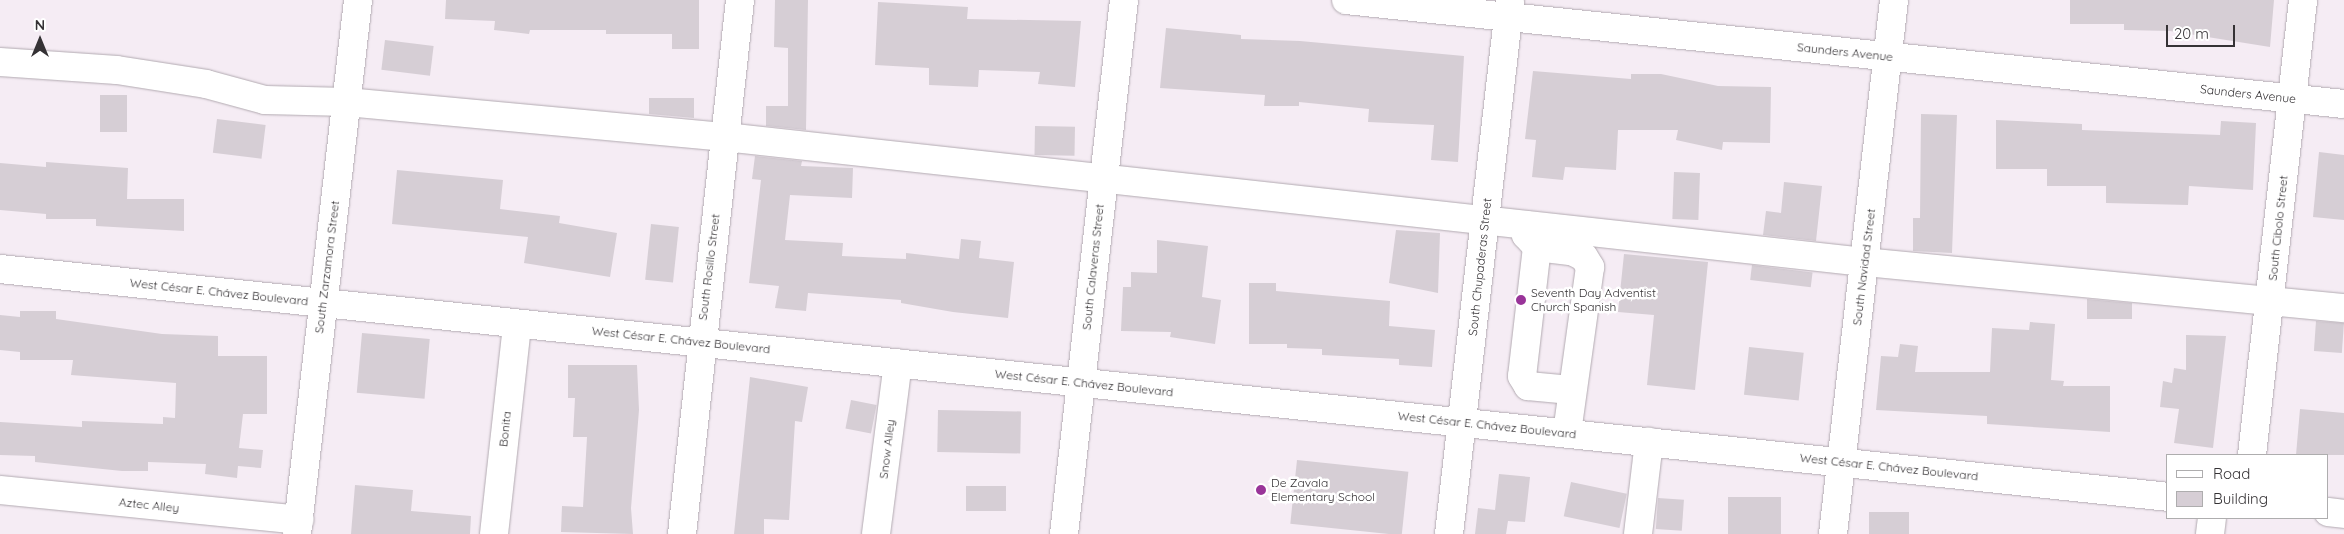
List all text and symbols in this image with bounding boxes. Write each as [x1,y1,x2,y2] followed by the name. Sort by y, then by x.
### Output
[15,15,65,65] north arrow
[2169,15,2238,47] scale bar
[35,16,45,34] text: N
[2174,24,2209,43] text: 20 m
[1796,40,1894,64] street label: Saunders Avenue
[2199,82,2297,106] street label: Saunders Avenue
[2265,175,2291,281] street label: South Cibolo Street
[1466,197,1494,337] street label: South Chupaderas Street
[312,200,342,334] street label: South Zarzamora Street
[1079,203,1107,331] street label: South Calaveras Street
[1850,208,1878,326] street label: South Navidad Street
[695,213,723,321] street label: South Rosillo Street
[129,275,309,309] street label: West César E. Chávez Boulevard
[1531,286,1656,314] place label: Seventh Day Adventist Church Spanish
[1515,294,1527,306] marker: Seventh Day Adventist Church Spanish
[591,323,771,357] street label: West César E. Chávez Boulevard
[994,366,1174,400] street label: West César E. Chávez Boulevard
[1397,408,1577,442] street label: West César E. Chávez Boulevard
[496,410,514,448] street label: Bonita
[876,418,898,480] street label: Snow Alley
[1799,450,1979,484] street label: West César E. Chávez Boulevard
[2166,454,2329,519] legend
[2213,464,2250,483] text: Road
[1271,476,1375,504] place label: De Zavala Elementary School
[1255,484,1267,496] marker: De Zavala Elementary School
[2213,489,2268,508] text: Building
[118,495,180,515] street label: Aztec Alley

